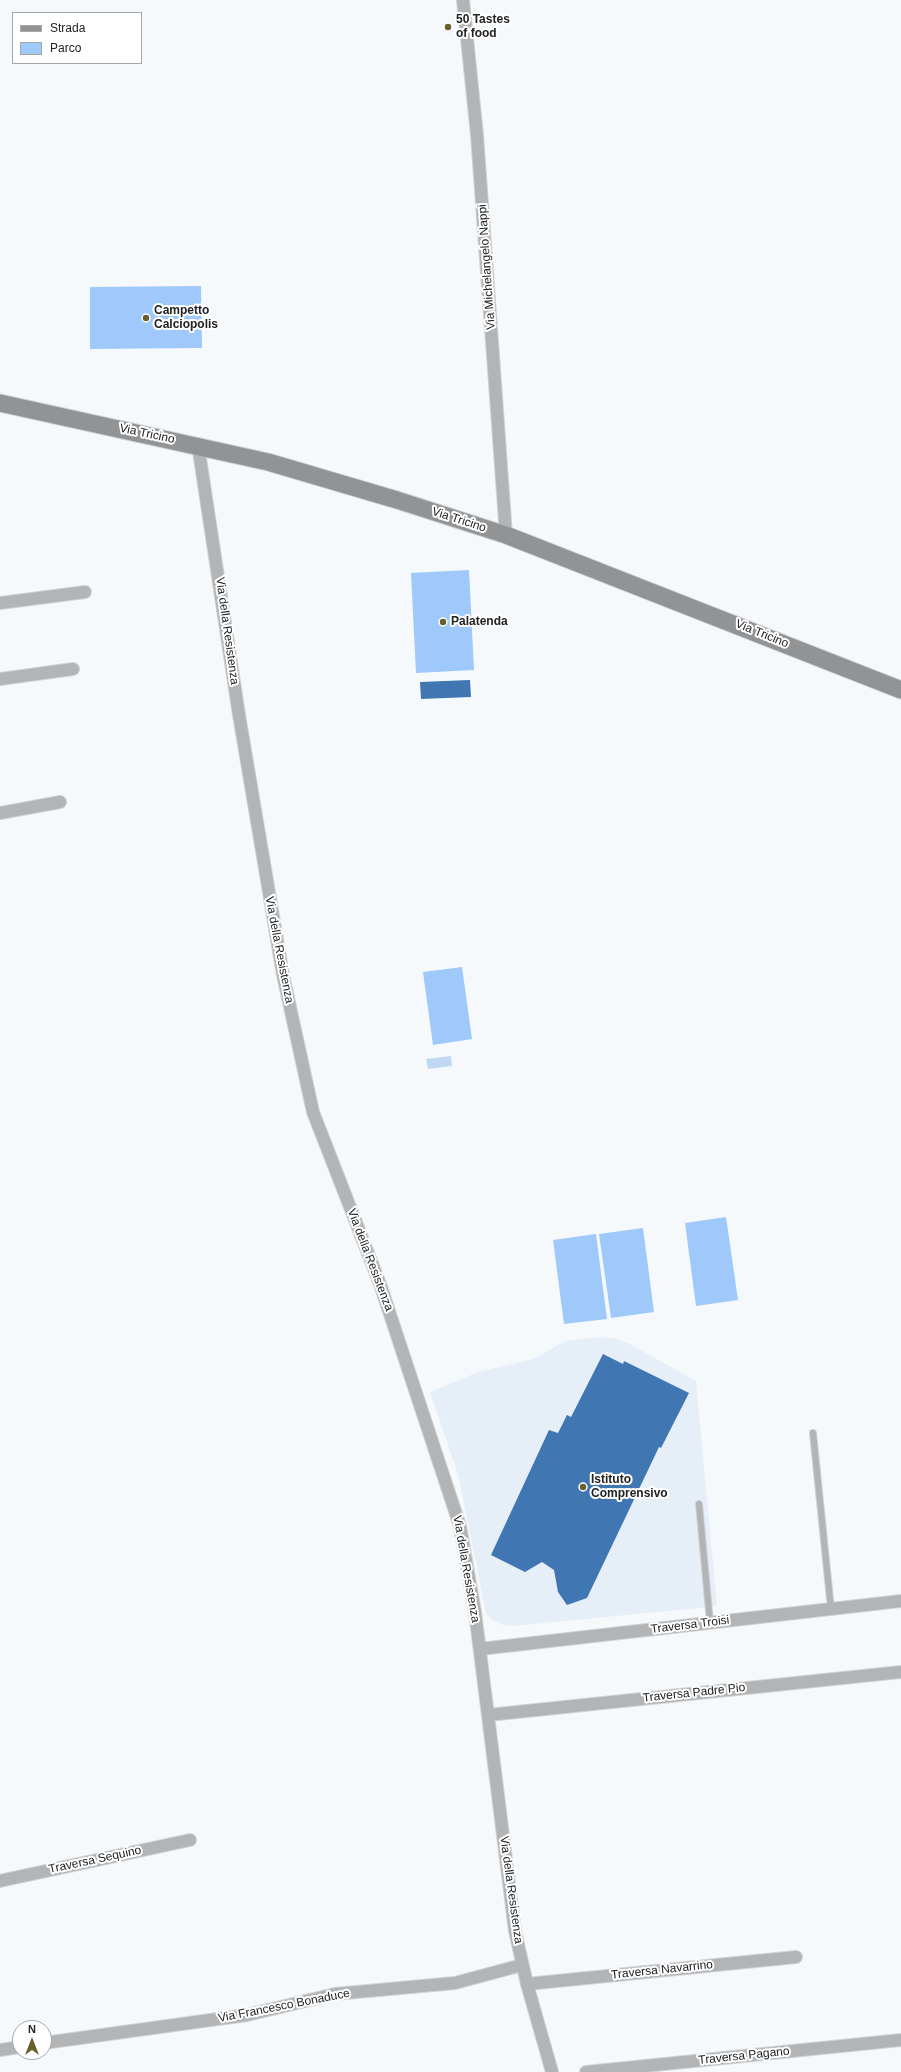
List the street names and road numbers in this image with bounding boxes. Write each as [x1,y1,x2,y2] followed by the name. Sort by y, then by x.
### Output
[475,204,499,330] street label: Via Michelangelo Nappi
[118,421,176,447] street label: Via Tricino
[430,504,488,536] street label: Via Tricino
[212,576,242,686] street label: Via della Resistenza
[733,617,791,651] street label: Via Tricino
[262,895,296,1005] street label: Via della Resistenza
[344,1207,396,1313] street label: Via della Resistenza
[449,1514,483,1624] street label: Via della Resistenza
[650,1613,730,1637] street label: Traversa Troisi
[642,1680,746,1706] street label: Traversa Padre Pio
[496,1835,526,1945] street label: Via della Resistenza
[47,1843,143,1877] street label: Traversa Sequino
[610,1957,714,1983] street label: Traversa Navarrino
[217,1986,351,2026] street label: Via Francesco Bonaduce
[698,2044,790,2068] street label: Traversa Pagano

